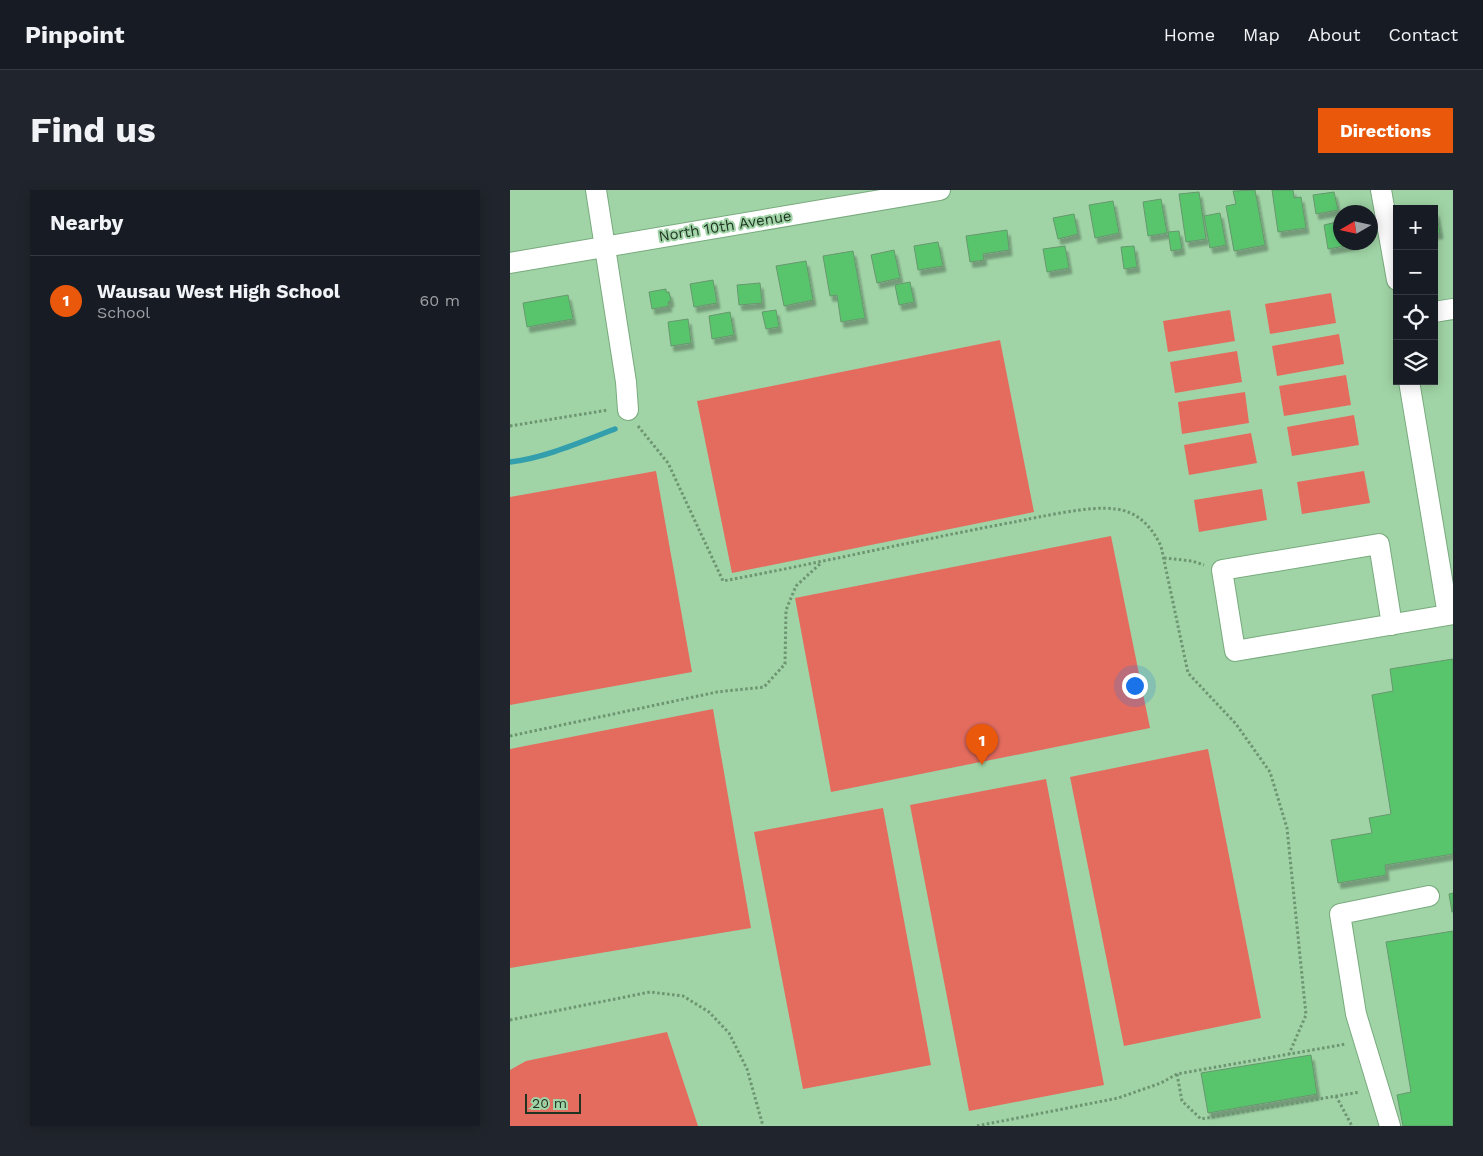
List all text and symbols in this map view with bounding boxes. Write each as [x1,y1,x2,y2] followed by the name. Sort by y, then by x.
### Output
[25,21,125,49] text: Pinpoint
[1164,24,1215,45] text: Home
[1243,24,1280,45] text: Map
[1308,24,1360,45] text: About
[1388,24,1458,45] text: Contact
[1318,108,1453,153] button: Directions
[30,109,156,151] text: Find us
[1333,205,1378,250] north arrow
[1393,205,1438,385] map controls
[1393,205,1438,250] button: +
[657,207,793,245] street label: North 10th Avenue
[50,210,123,235] text: Nearby
[1393,250,1438,295] button: −
[97,280,340,303] text: Wausau West High School
[63,291,69,310] text: 1
[420,291,460,310] text: 60 m
[1393,295,1438,340] button: locate
[97,303,150,322] text: School
[1393,340,1438,385] button: layers
[1122,673,1148,699] your location
[966,724,998,765] pin: 1
[525,1091,581,1114] scale bar
[532,1095,567,1111] text: 20 m

